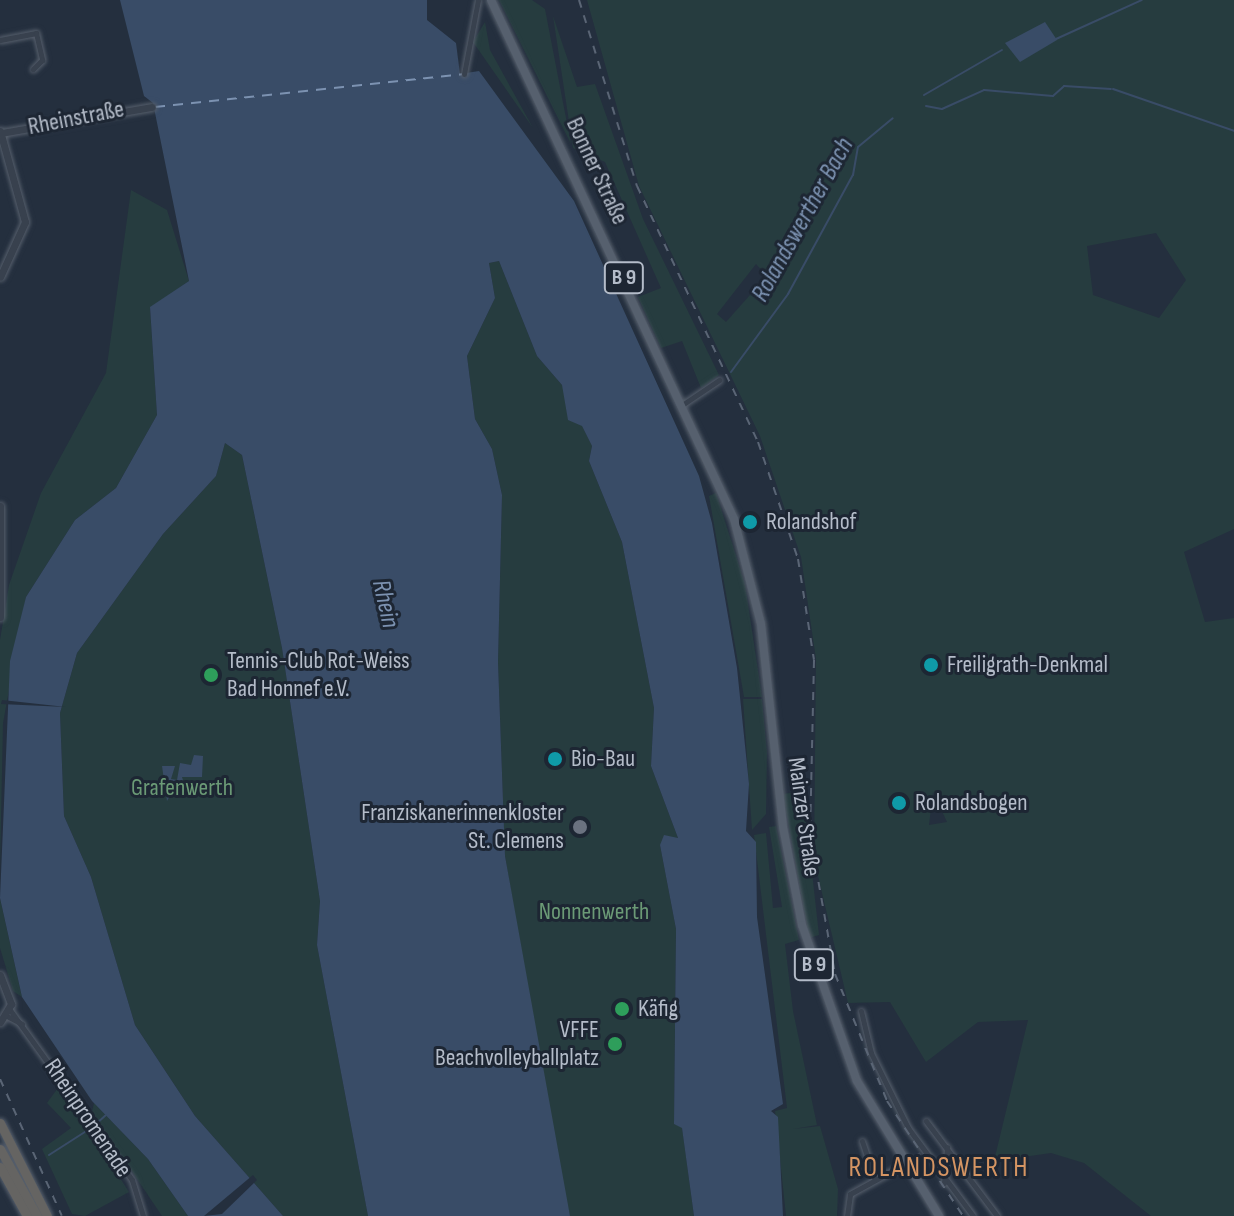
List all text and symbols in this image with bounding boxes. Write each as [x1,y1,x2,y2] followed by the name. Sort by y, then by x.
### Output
[26,95,126,141] street label: Rheinstraße
[560,113,634,229] street label: Bonner Straße
[745,133,861,307] water label: Rolandswerther Bach
[602,260,646,296] road number: B 9
[766,508,856,536] place label: Rolandshof
[741,513,759,531] marker: Rolandshof
[364,577,406,631] water label: Rhein
[227,647,410,703] place label: Tennis-Club Rot-Weiss Bad Honnef e.V.
[947,651,1108,679] place label: Freiligrath-Denkmal
[922,656,940,674] marker: Freiligrath-Denkmal
[202,666,220,684] marker: Tennis-Club Rot-Weiss Bad Honnef e.V.
[571,745,635,773] place label: Bio-Bau
[546,750,564,768] marker: Bio-Bau
[781,756,827,878] street label: Mainzer Straße
[131,774,233,802] park label: Grafenwerth
[915,789,1028,817] place label: Rolandsbogen
[890,794,908,812] marker: Rolandsbogen
[361,799,564,855] place label: Franziskanerinnenkloster St. Clemens
[571,818,589,836] marker: Franziskanerinnenkloster St. Clemens
[539,898,649,926] park label: Nonnenwerth
[792,947,836,983] road number: B 9
[638,995,678,1023] place label: Käfig
[613,1000,631,1018] marker: Käfig
[435,1016,599,1072] place label: VFFE Beachvolleyballplatz
[606,1035,624,1053] marker: VFFE Beachvolleyballplatz
[38,1053,138,1183] street label: Rheinpromenade
[849,1151,1029,1185] district label: ROLANDSWERTH

